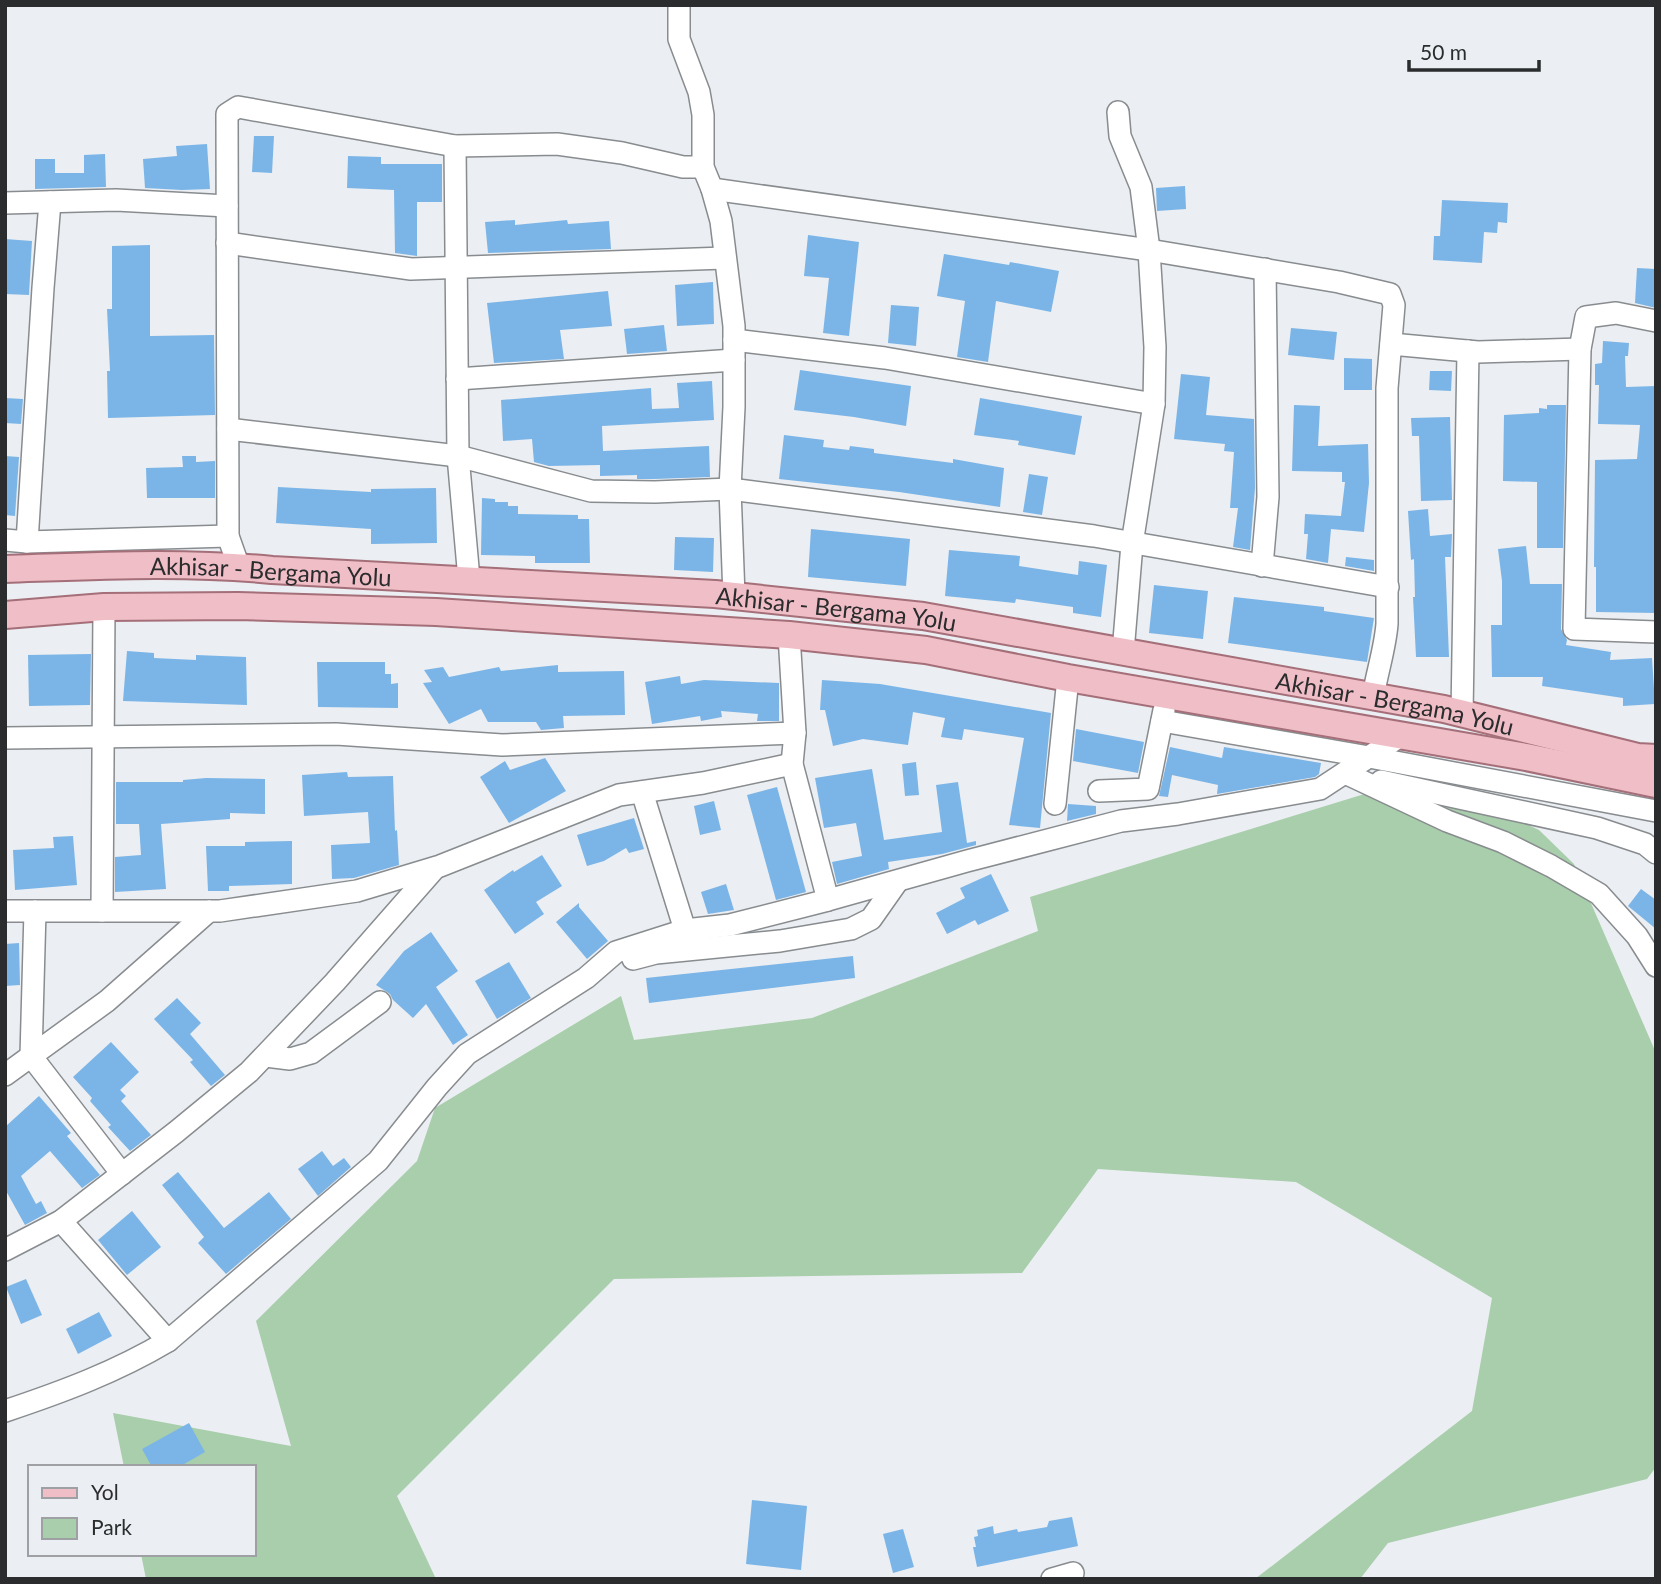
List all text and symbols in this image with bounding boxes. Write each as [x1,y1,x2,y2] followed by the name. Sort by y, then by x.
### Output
[1409,28,1538,72] scale bar
[1420,39,1467,64] text: 50 m
[150,550,393,591] street label: Akhisar - Bergama Yolu
[714,580,959,636] street label: Akhisar - Bergama Yolu
[1274,665,1517,740] street label: Akhisar - Bergama Yolu
[28,1465,256,1556] legend
[91,1479,119,1504] text: Yol
[91,1514,132,1539] text: Park

